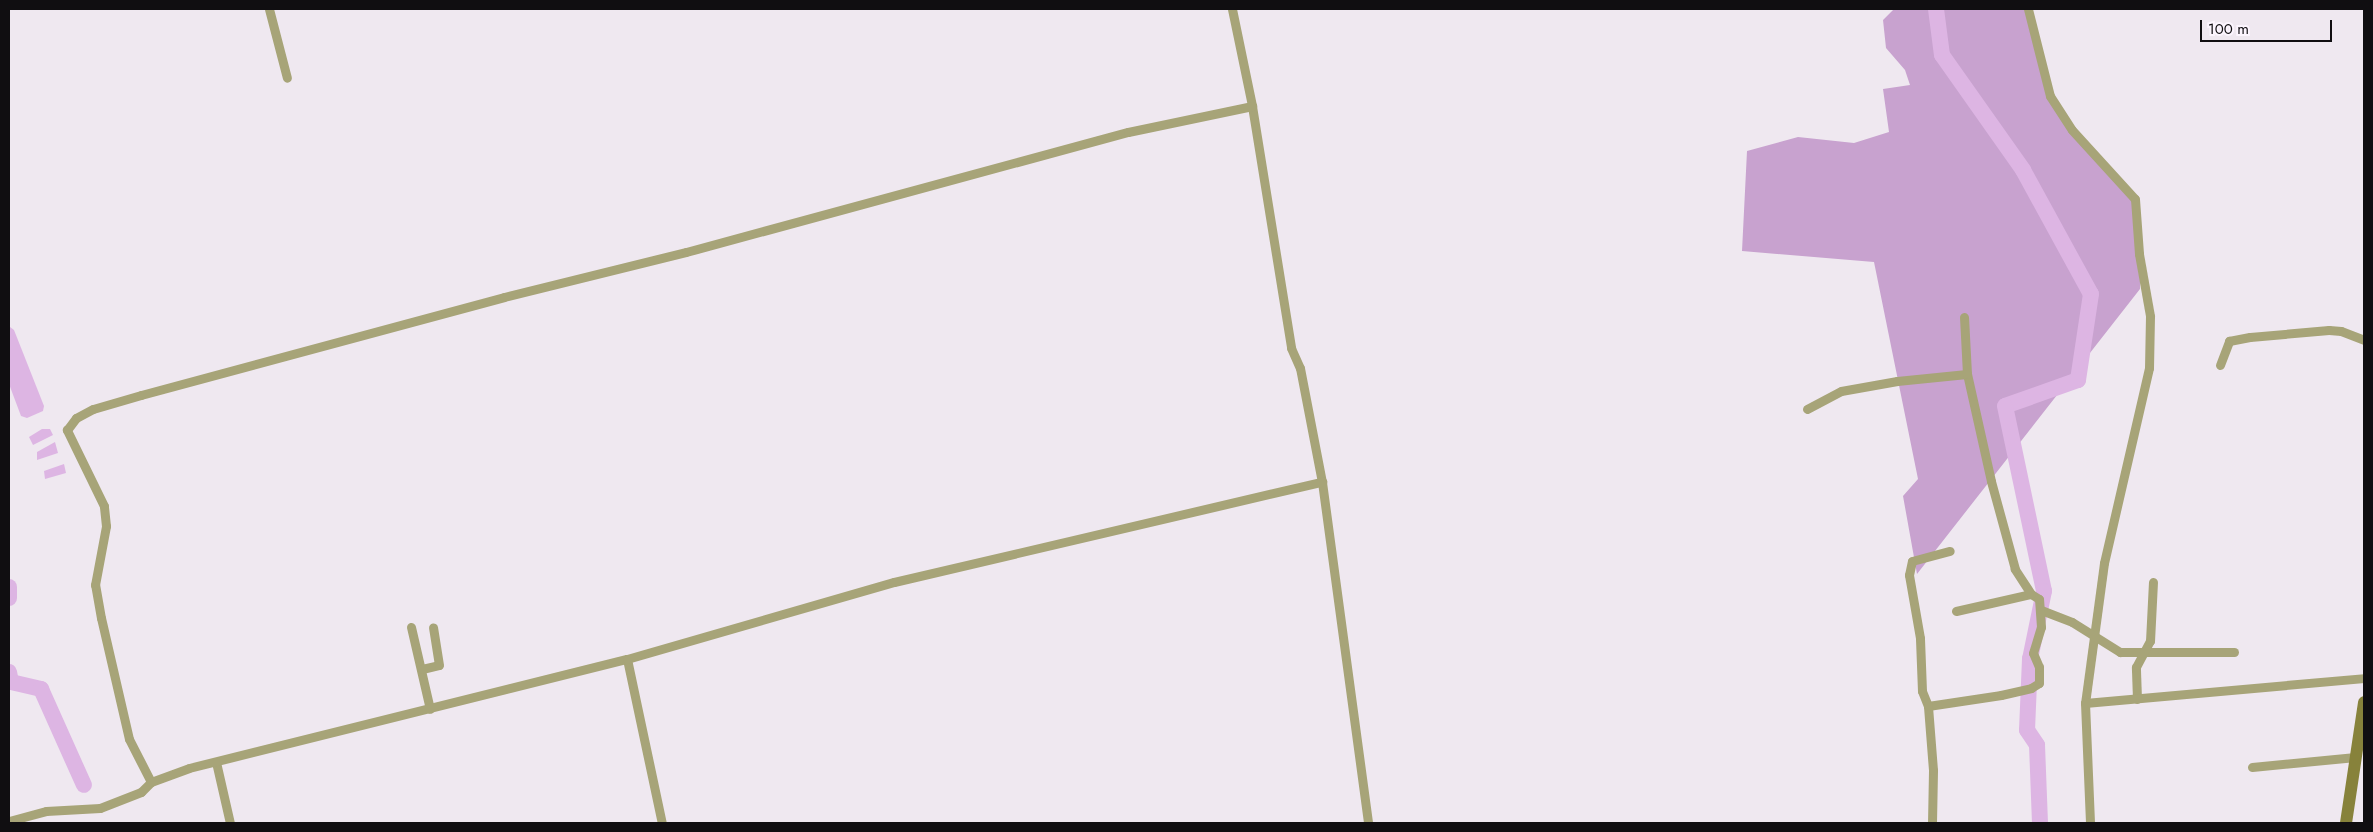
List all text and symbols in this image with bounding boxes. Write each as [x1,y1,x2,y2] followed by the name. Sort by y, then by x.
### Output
[2203,10,2336,42] scale bar
[2208,18,2249,40] text: 100 m

